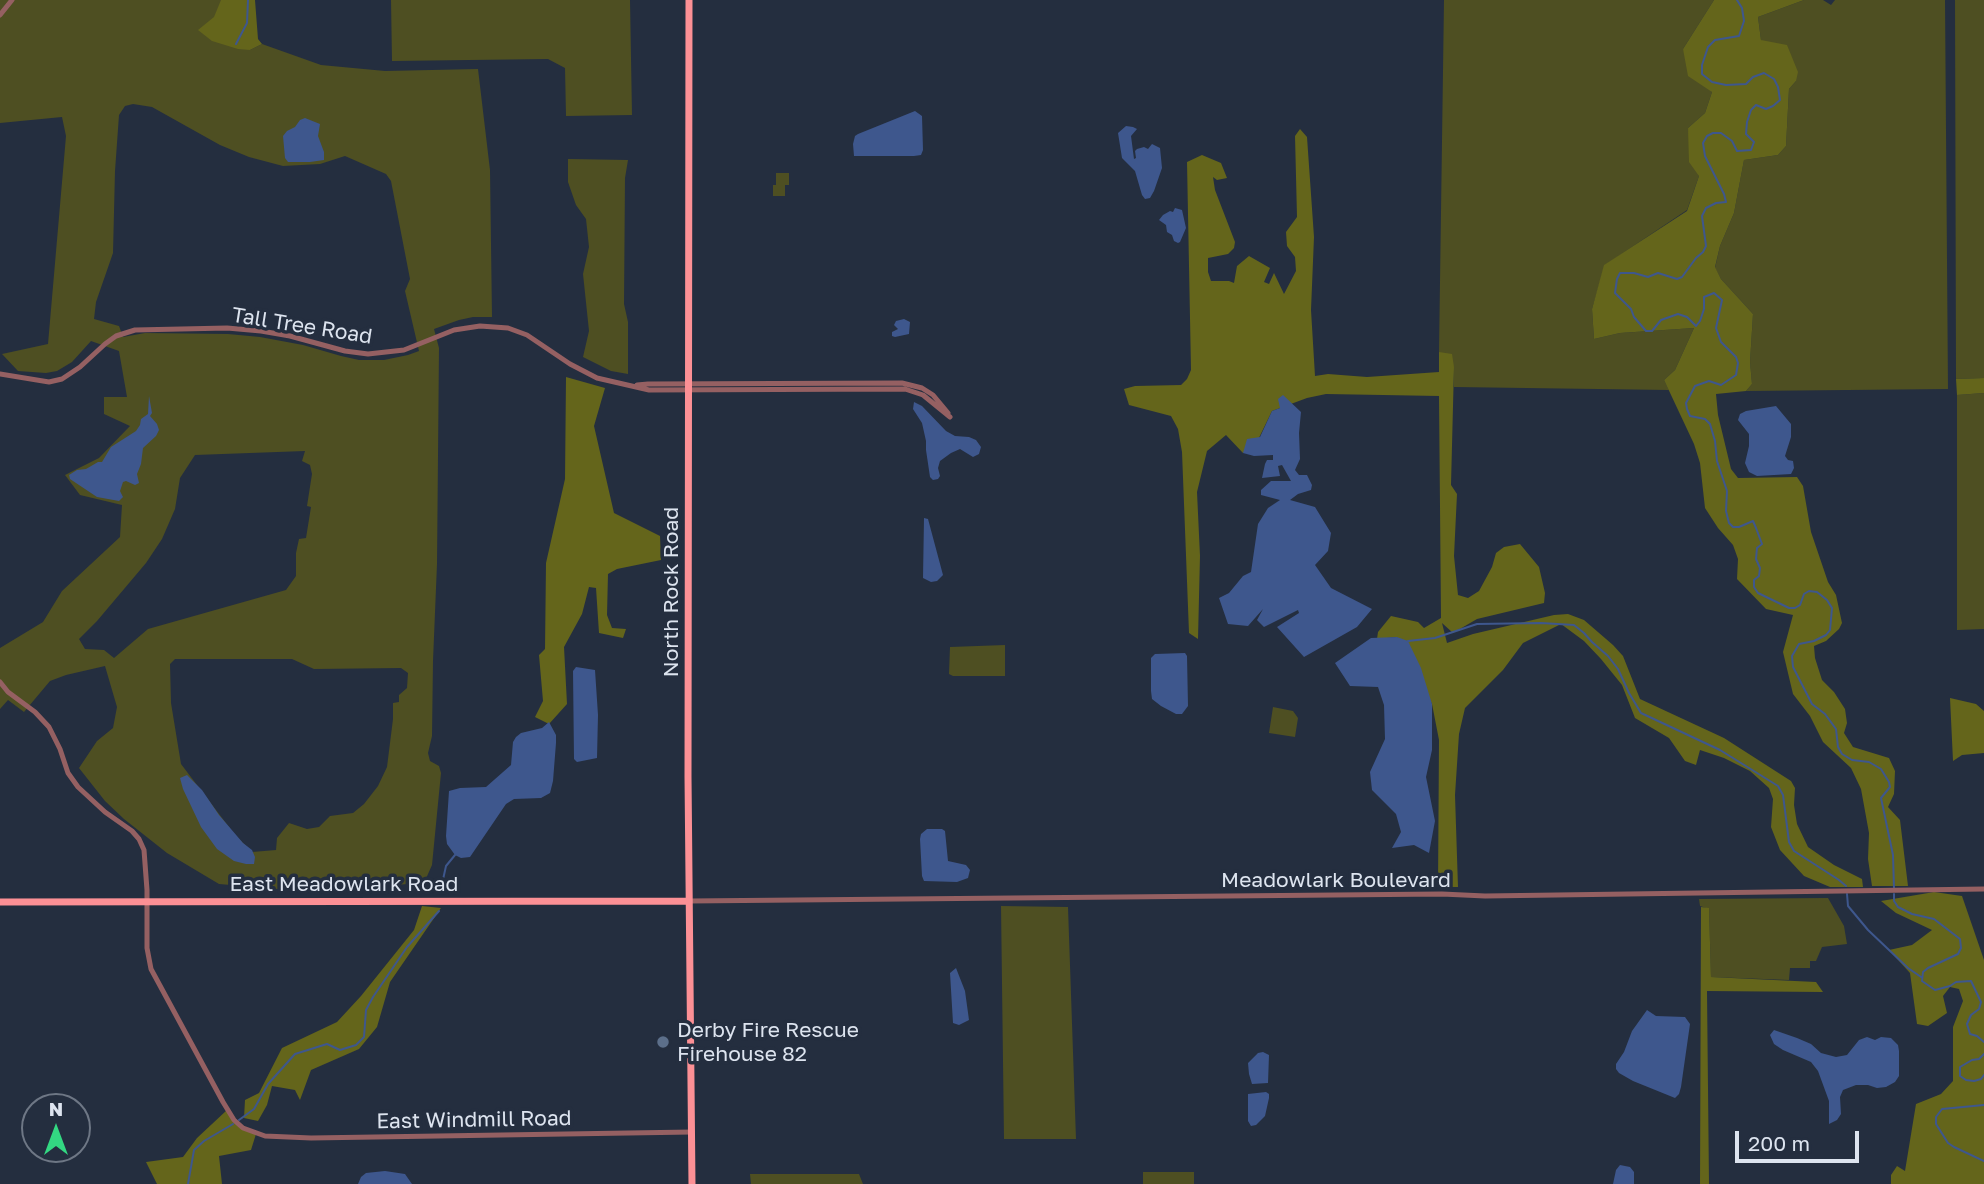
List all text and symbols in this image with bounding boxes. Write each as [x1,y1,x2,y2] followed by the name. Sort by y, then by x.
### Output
[230,302,374,350] street label: Tall Tree Road
[658,507,684,677] street label: North Rock Road
[1221,867,1451,893] street label: Meadowlark Boulevard
[229,871,459,897] street label: East Meadowlark Road
[677,1017,859,1067] place label: Derby Fire Rescue Firehouse 82
[655,1034,671,1050] marker: Derby Fire Rescue Firehouse 82
[21,1093,91,1163] north arrow
[49,1097,63,1120] text: N
[376,1106,572,1134] street label: East Windmill Road
[1739,1118,1863,1162] scale bar
[1748,1130,1810,1156] text: 200 m

